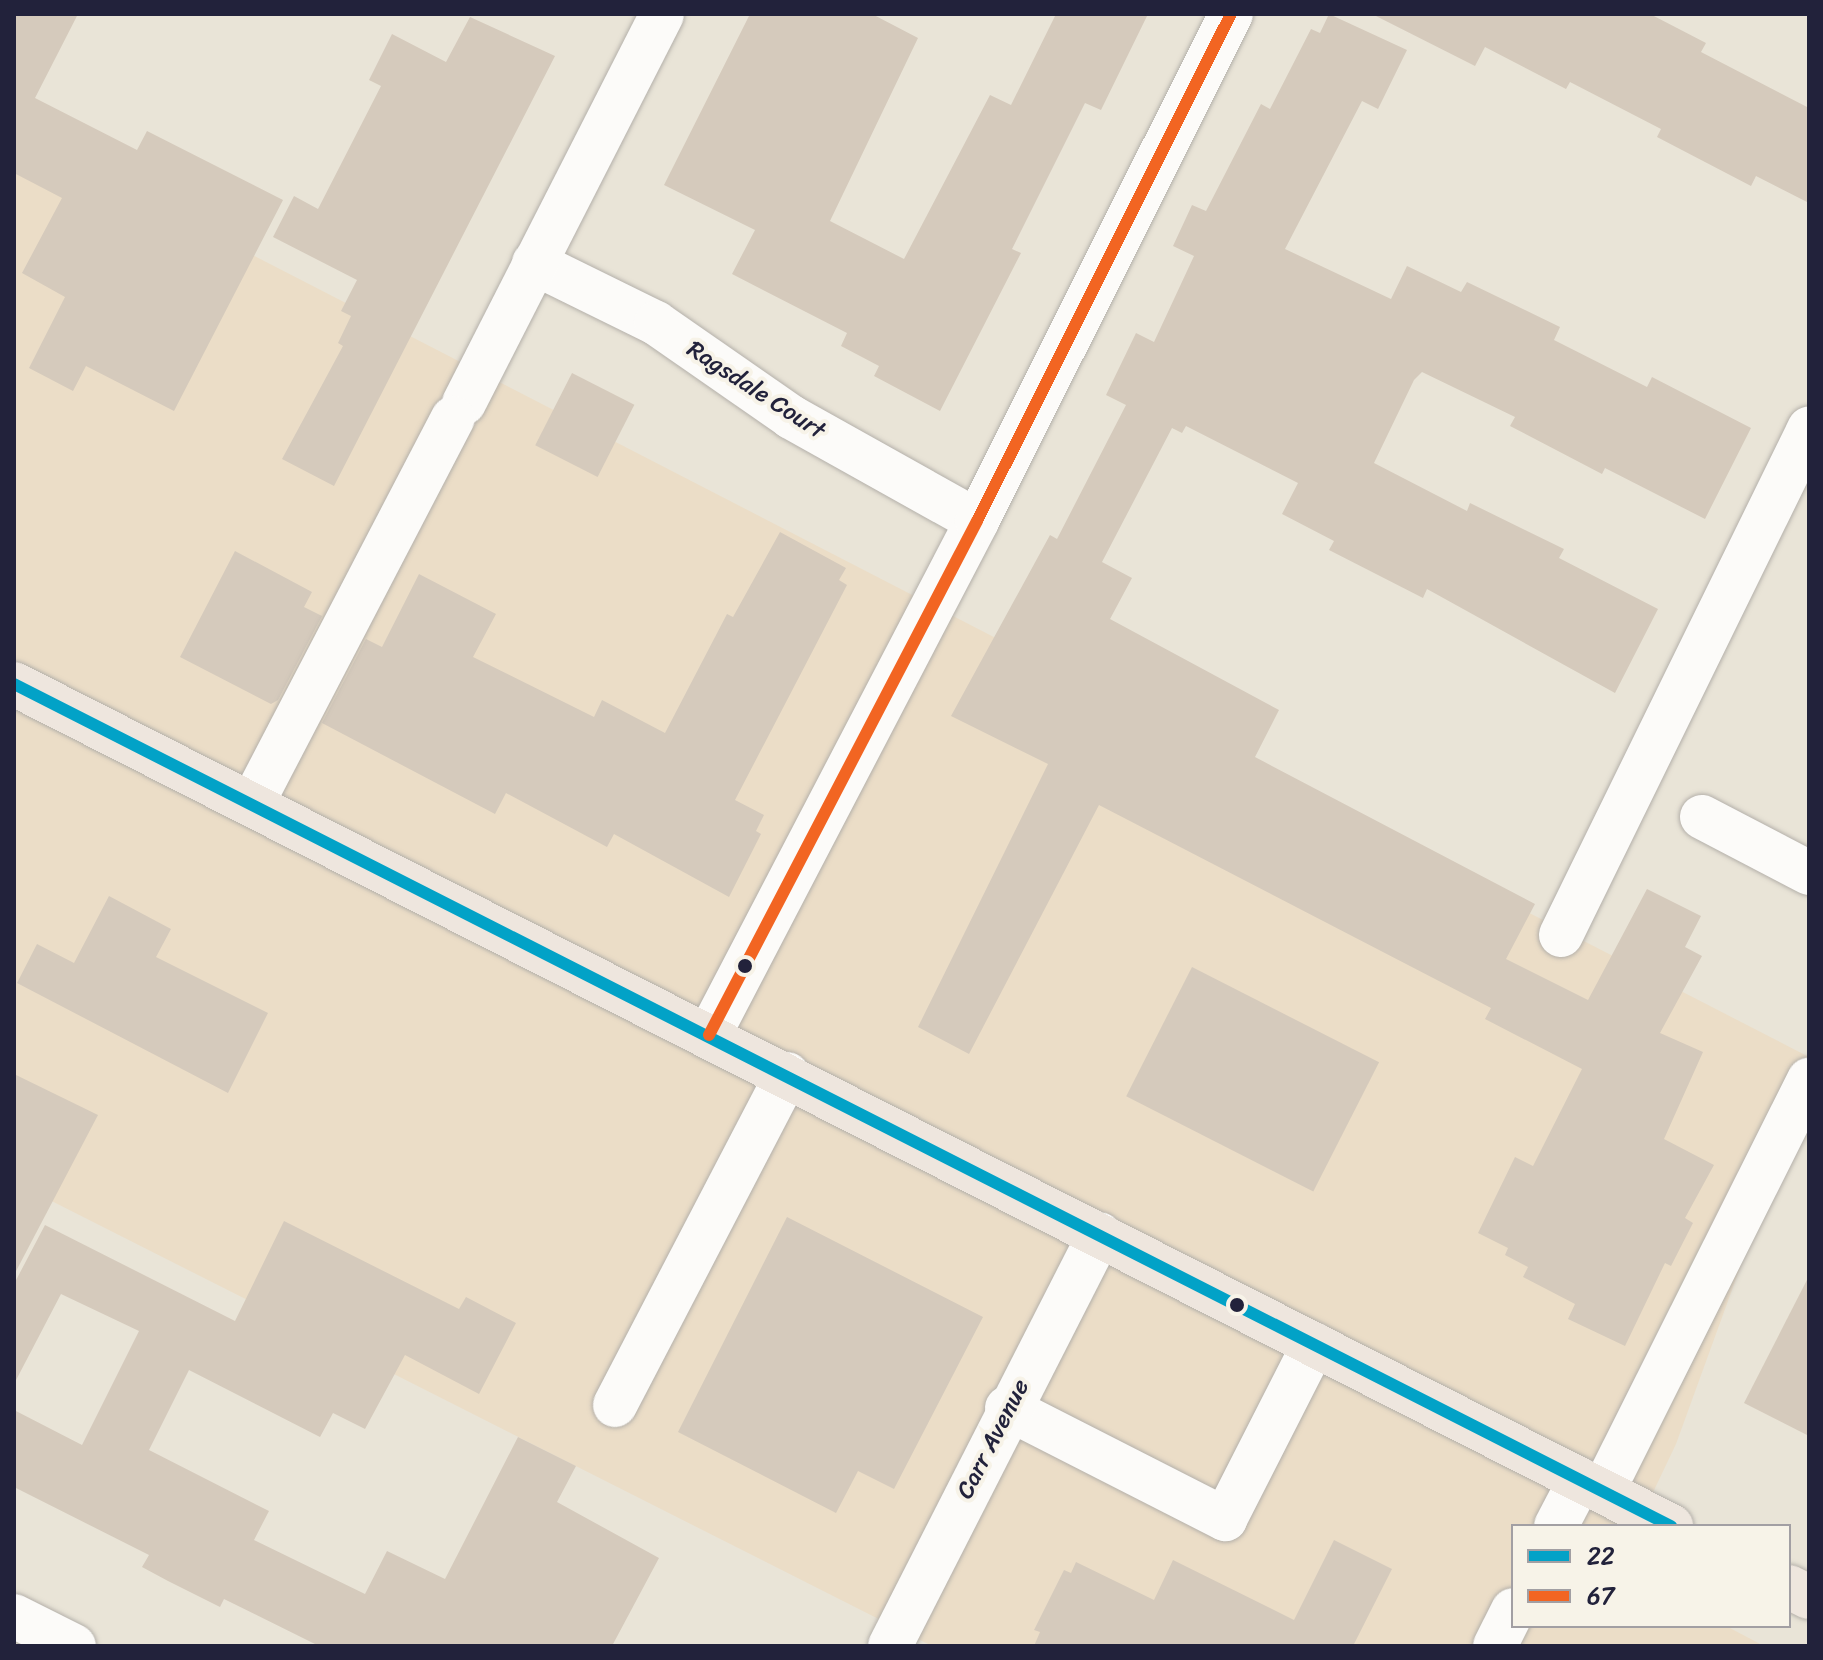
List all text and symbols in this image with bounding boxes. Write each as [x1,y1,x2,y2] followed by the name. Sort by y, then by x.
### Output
[681,334,831,446] street label: Ragsdale Court
[737,958,753,974] unlabelled marker
[1229,1297,1245,1313] unlabelled marker
[951,1375,1035,1503] street label: Carr Avenue
[1511,1524,1791,1628] legend
[1587,1535,1615,1577] text: 22
[1587,1575,1614,1617] text: 67

